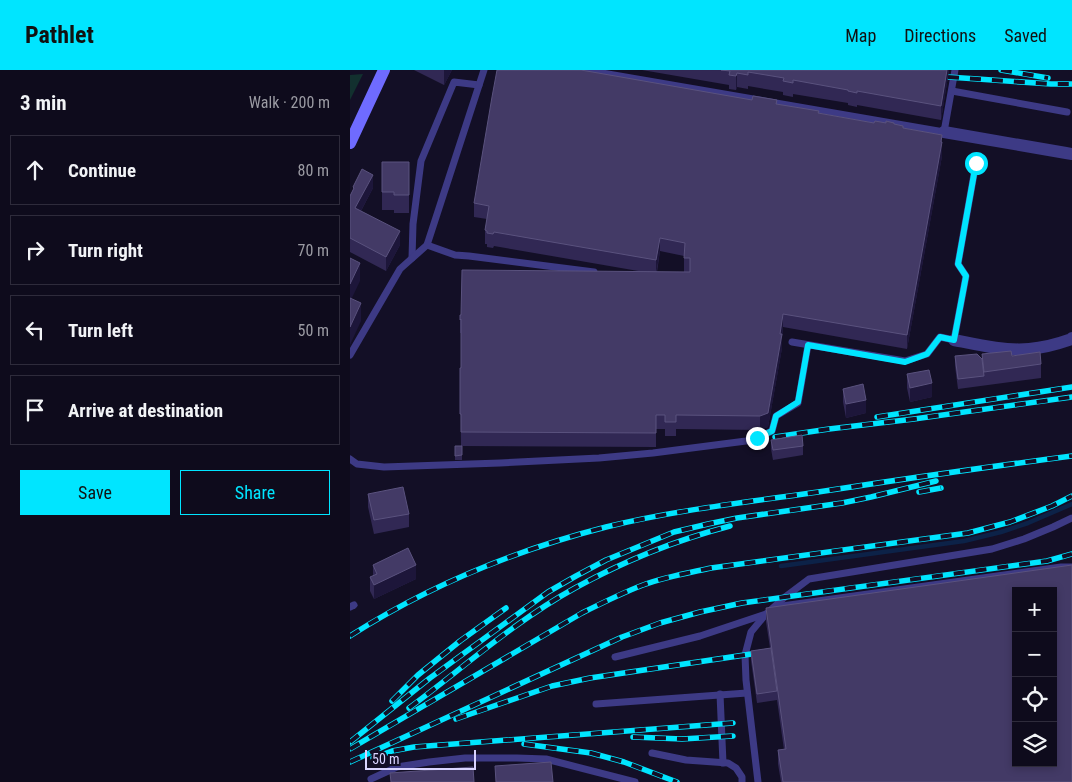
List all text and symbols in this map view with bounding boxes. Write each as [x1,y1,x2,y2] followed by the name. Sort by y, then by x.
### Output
[25,21,94,49] text: Pathlet
[845,25,876,46] text: Map
[904,25,976,46] text: Directions
[1004,25,1047,46] text: Saved
[20,91,67,115] text: 3 min
[249,93,330,112] text: Walk · 200 m
[965,152,988,175] route start
[21,156,49,184] icon: ahead
[68,159,136,182] text: Continue
[297,161,329,180] text: 80 m
[21,236,49,264] icon: right
[68,239,143,262] text: Turn right
[297,241,329,260] text: 70 m
[21,316,49,344] icon: left
[68,319,133,342] text: Turn left
[297,321,329,340] text: 50 m
[21,396,49,424] icon: arrive
[68,399,223,422] text: Arrive at destination
[746,427,769,450] route end
[20,470,170,515] button: Save
[180,470,330,515] button: Share
[1012,587,1057,767] map controls
[1012,587,1057,632] button: +
[1012,632,1057,677] button: −
[1012,677,1057,722] button: locate
[1012,722,1057,767] button: layers
[365,747,476,770] scale bar
[372,751,400,767] text: 50 m

